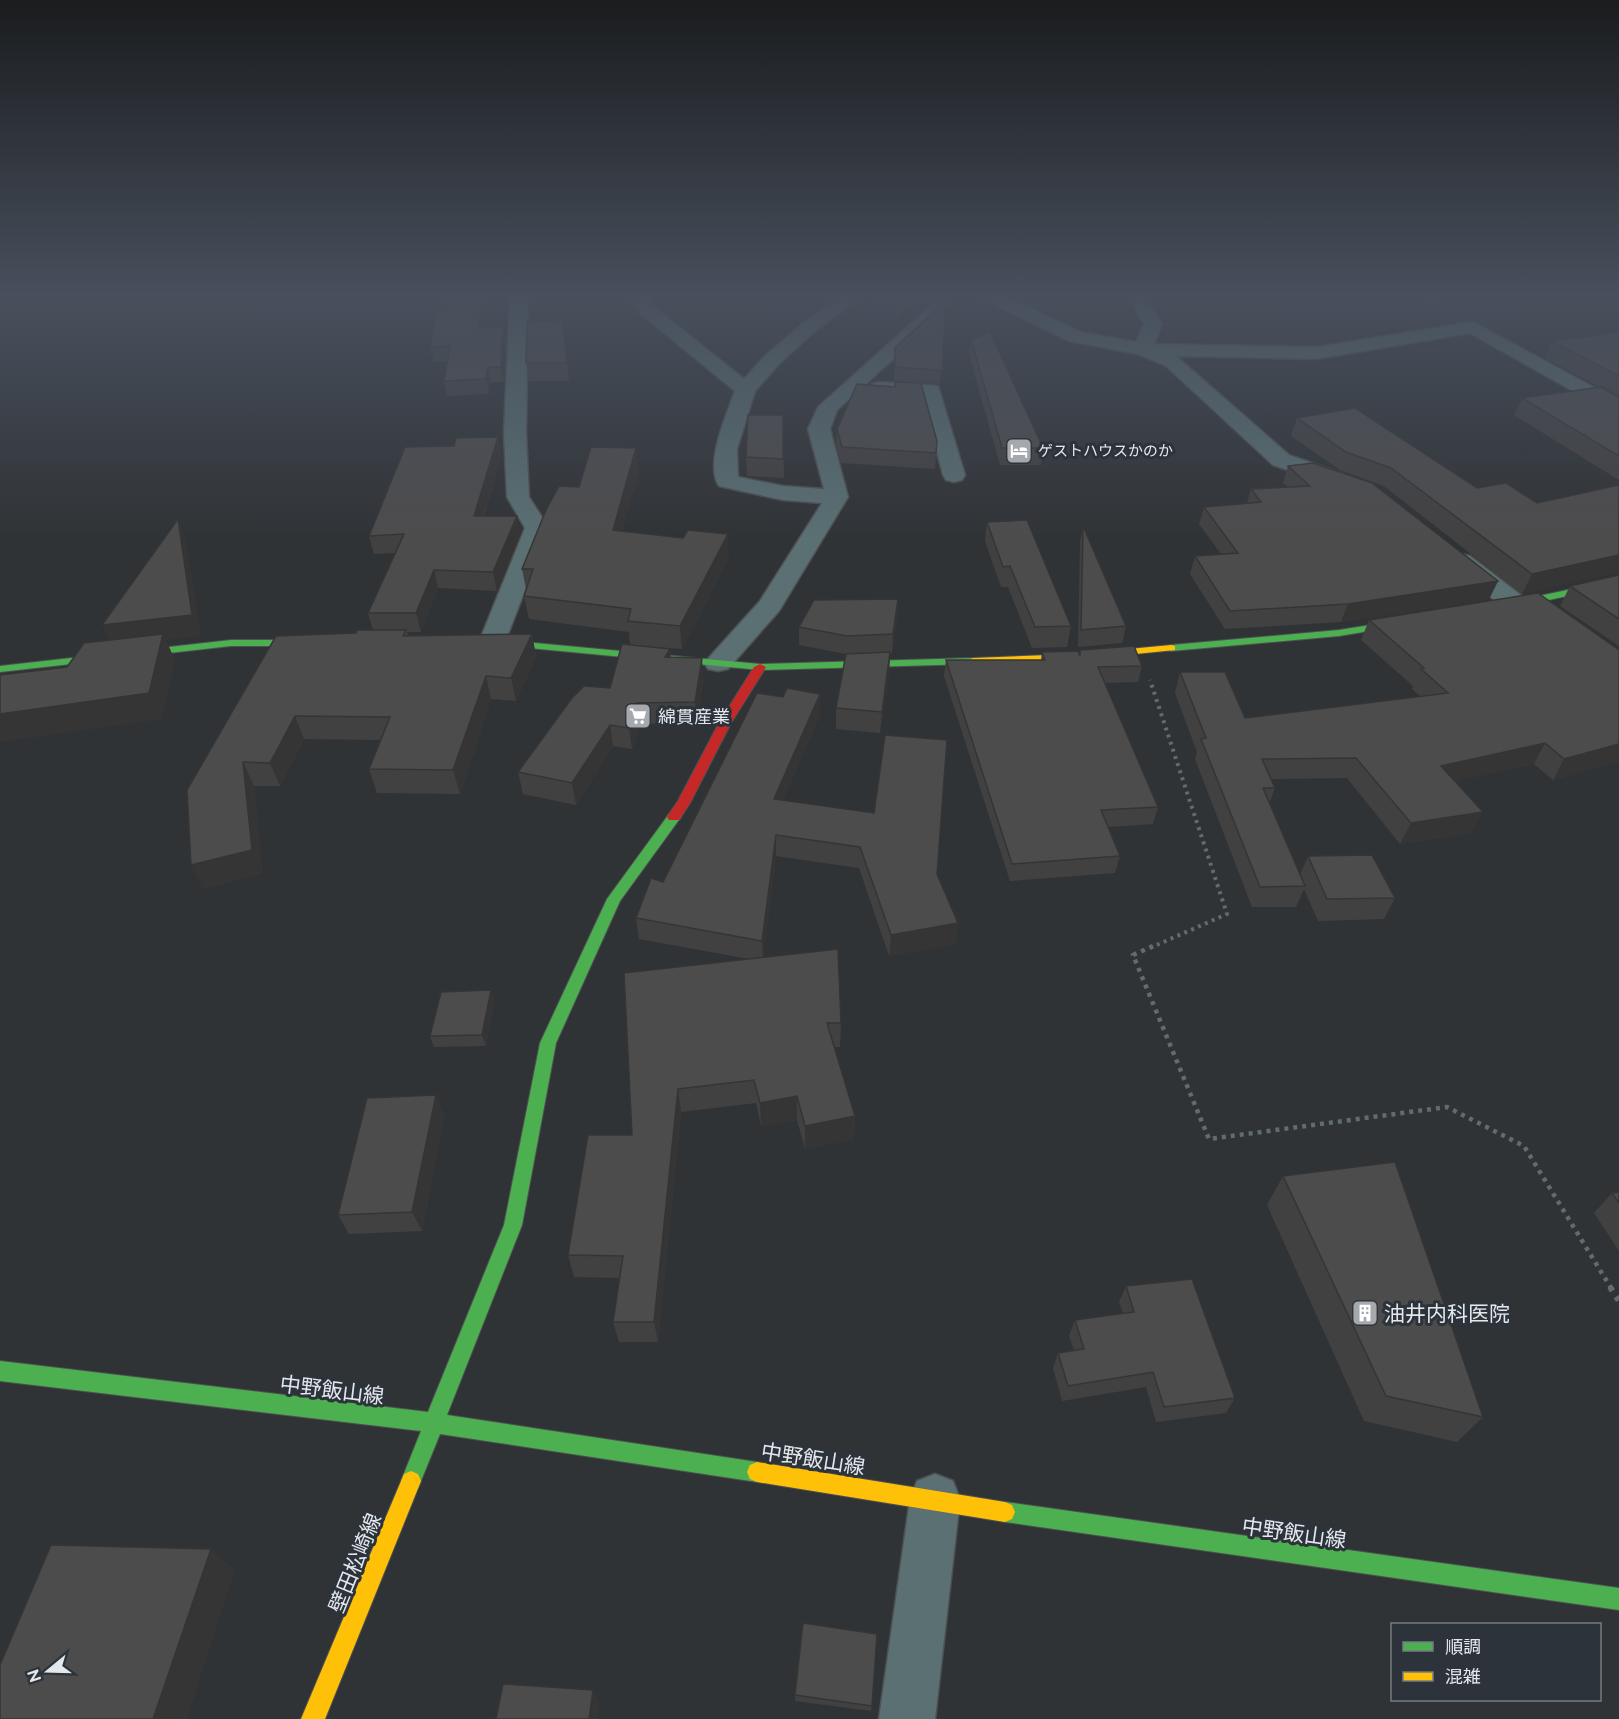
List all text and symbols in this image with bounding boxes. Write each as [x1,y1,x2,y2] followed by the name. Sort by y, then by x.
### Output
[1004,436,1034,466] hotel icon: ゲストハウスかのか
[1038,442,1173,460] place label: ゲストハウスかのか
[623,701,653,731] supermarket icon: 綿貫産業
[658,706,730,727] place label: 綿貫産業
[1350,1298,1380,1328] building icon: 油井内科医院
[1384,1301,1510,1326] place label: 油井内科医院
[278,1371,386,1409] street label: 中野飯山線
[759,1438,867,1480] street label: 中野飯山線
[324,1510,386,1616] street label: 壁田松崎線
[1240,1513,1348,1553] street label: 中野飯山線
[1391,1623,1601,1701] legend
[1445,1636,1481,1657] text: 順調
[18,1641,78,1701] north arrow
[1445,1666,1481,1687] text: 混雑
[23,1667,45,1685] text: N

